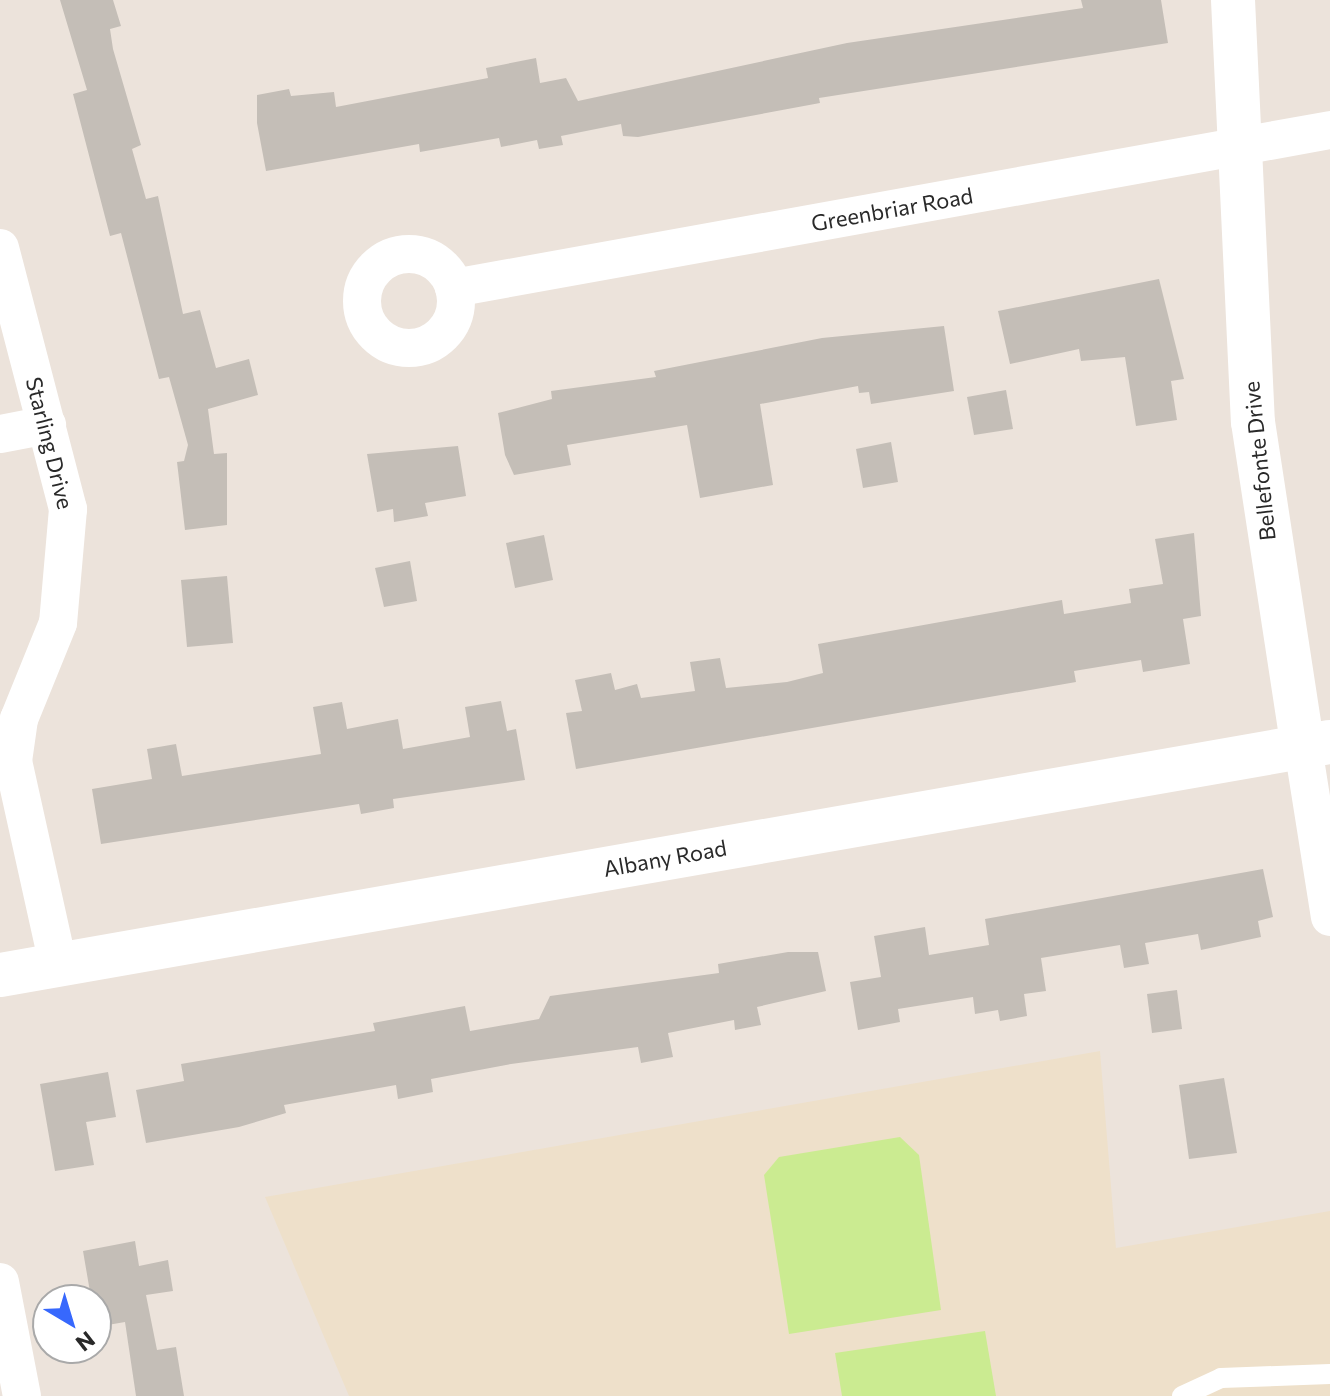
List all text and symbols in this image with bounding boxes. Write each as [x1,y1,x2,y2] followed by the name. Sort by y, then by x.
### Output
[809,182,975,236] street label: Greenbriar Road
[21,374,79,512] street label: Starling Drive
[1238,380,1280,542] street label: Bellefonte Drive
[601,834,729,882] street label: Albany Road
[32,1284,112,1364] north arrow
[71,1326,101,1357] text: N

